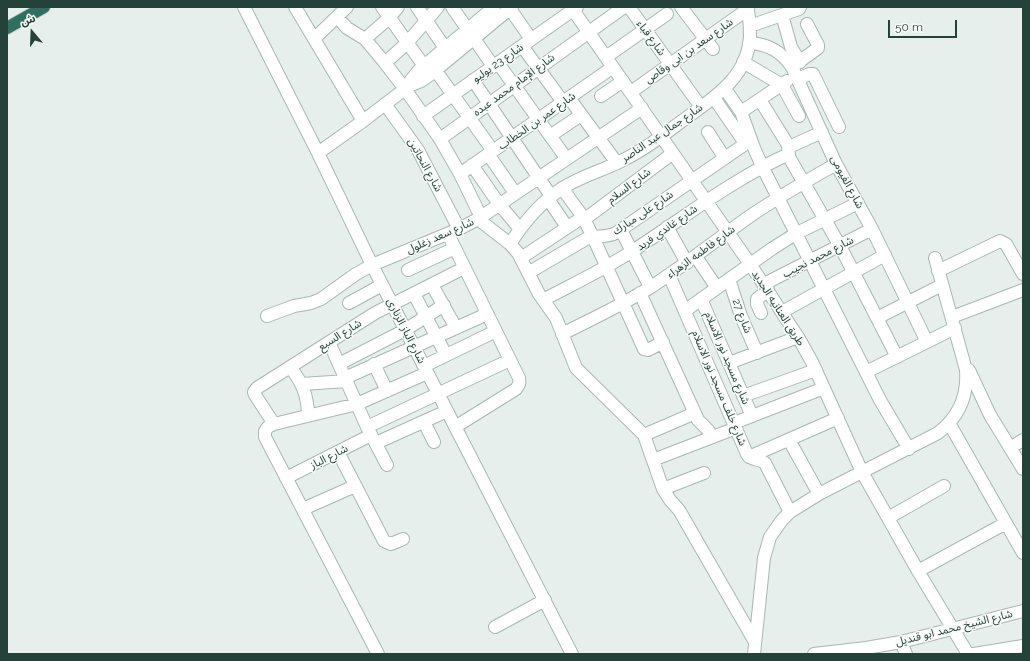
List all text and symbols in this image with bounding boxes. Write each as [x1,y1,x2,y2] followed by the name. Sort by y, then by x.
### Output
[12,12,52,52] north arrow
[19,12,37,29] text: ش
[890,12,959,38] scale bar
[642,16,736,86] street label: شارع سعد بن ابى وقاص
[634,18,668,58] street label: شارع قباء
[895,20,923,34] text: 50 m
[470,41,526,85] street label: شارع 23 يوليو
[471,51,557,119] street label: شارع الإمام محمد عبده
[496,89,578,153] street label: شارع عمر بن الخطاب
[619,101,705,165] street label: شارع جمال عبد الناصر
[405,136,445,194] street label: شارع النحاتين
[827,153,867,211] street label: شارع الفيومى
[605,165,653,207] street label: شارع السلام
[610,188,676,238] street label: شارع على مبارك
[634,202,700,254] street label: شارع غاندي فريد
[404,215,476,257] street label: شارع سعد زغلول
[664,223,738,281] street label: شارع فاطمه الزهراء
[780,233,856,281] street label: شارع محمد نجيب
[749,268,807,348] street label: طريق العنانيه الجديد
[384,296,428,366] street label: شارع الباز الزنارى
[729,297,755,335] street label: شارع 27
[701,310,753,406] street label: شارع مسجد نور الاسلام
[316,317,364,353] street label: شارع السبع
[689,328,749,448] street label: شارع خلف مسجد نور الاسلام
[308,442,350,472] street label: شارع الباز
[894,607,1014,649] street label: شارع الشيخ محمد ابو قنديل

